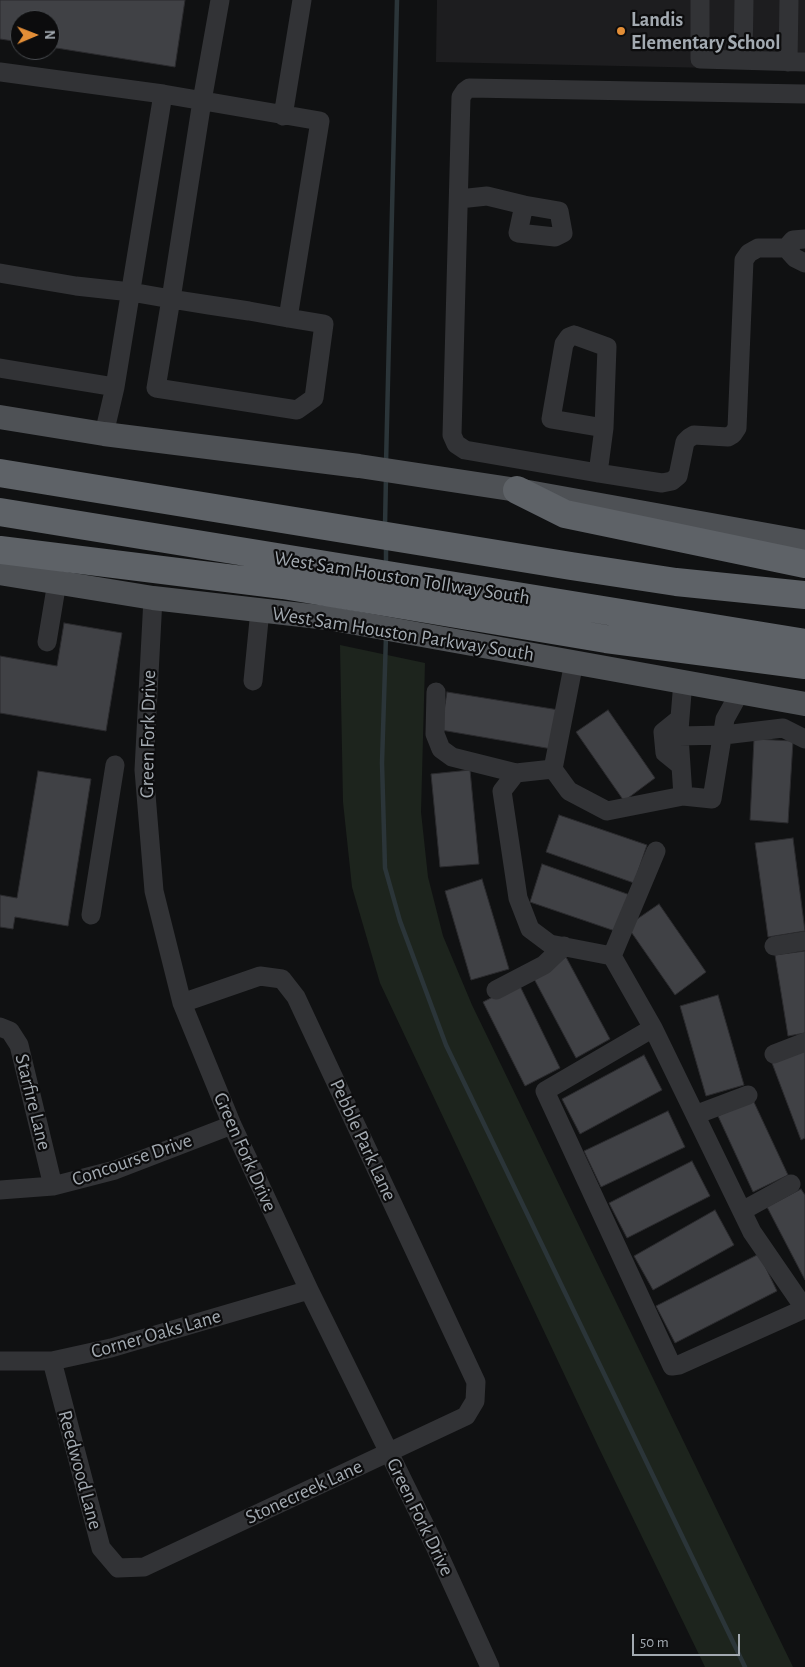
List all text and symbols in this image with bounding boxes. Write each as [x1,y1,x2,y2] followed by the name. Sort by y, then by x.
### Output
[631,8,780,55] place label: Landis Elementary School
[10,10,60,60] north arrow
[615,25,627,37] marker: Landis Elementary School
[42,30,56,40] text: N
[272,546,532,610] street label: West Sam Houston Tollway South
[270,601,536,667] street label: West Sam Houston Parkway South
[135,670,161,798] street label: Green Fork Drive
[9,1051,57,1153] street label: Starfire Lane
[324,1075,402,1205] street label: Pebble Park Lane
[208,1089,282,1215] street label: Green Fork Drive
[69,1128,195,1192] street label: Concourse Drive
[88,1304,224,1364] street label: Corner Oaks Lane
[53,1408,107,1532] street label: Reedwood Lane
[242,1454,366,1530] street label: Stonecreek Lane
[381,1454,459,1580] street label: Green Fork Drive
[635,1624,742,1656] scale bar
[640,1635,669,1650] text: 50 m

